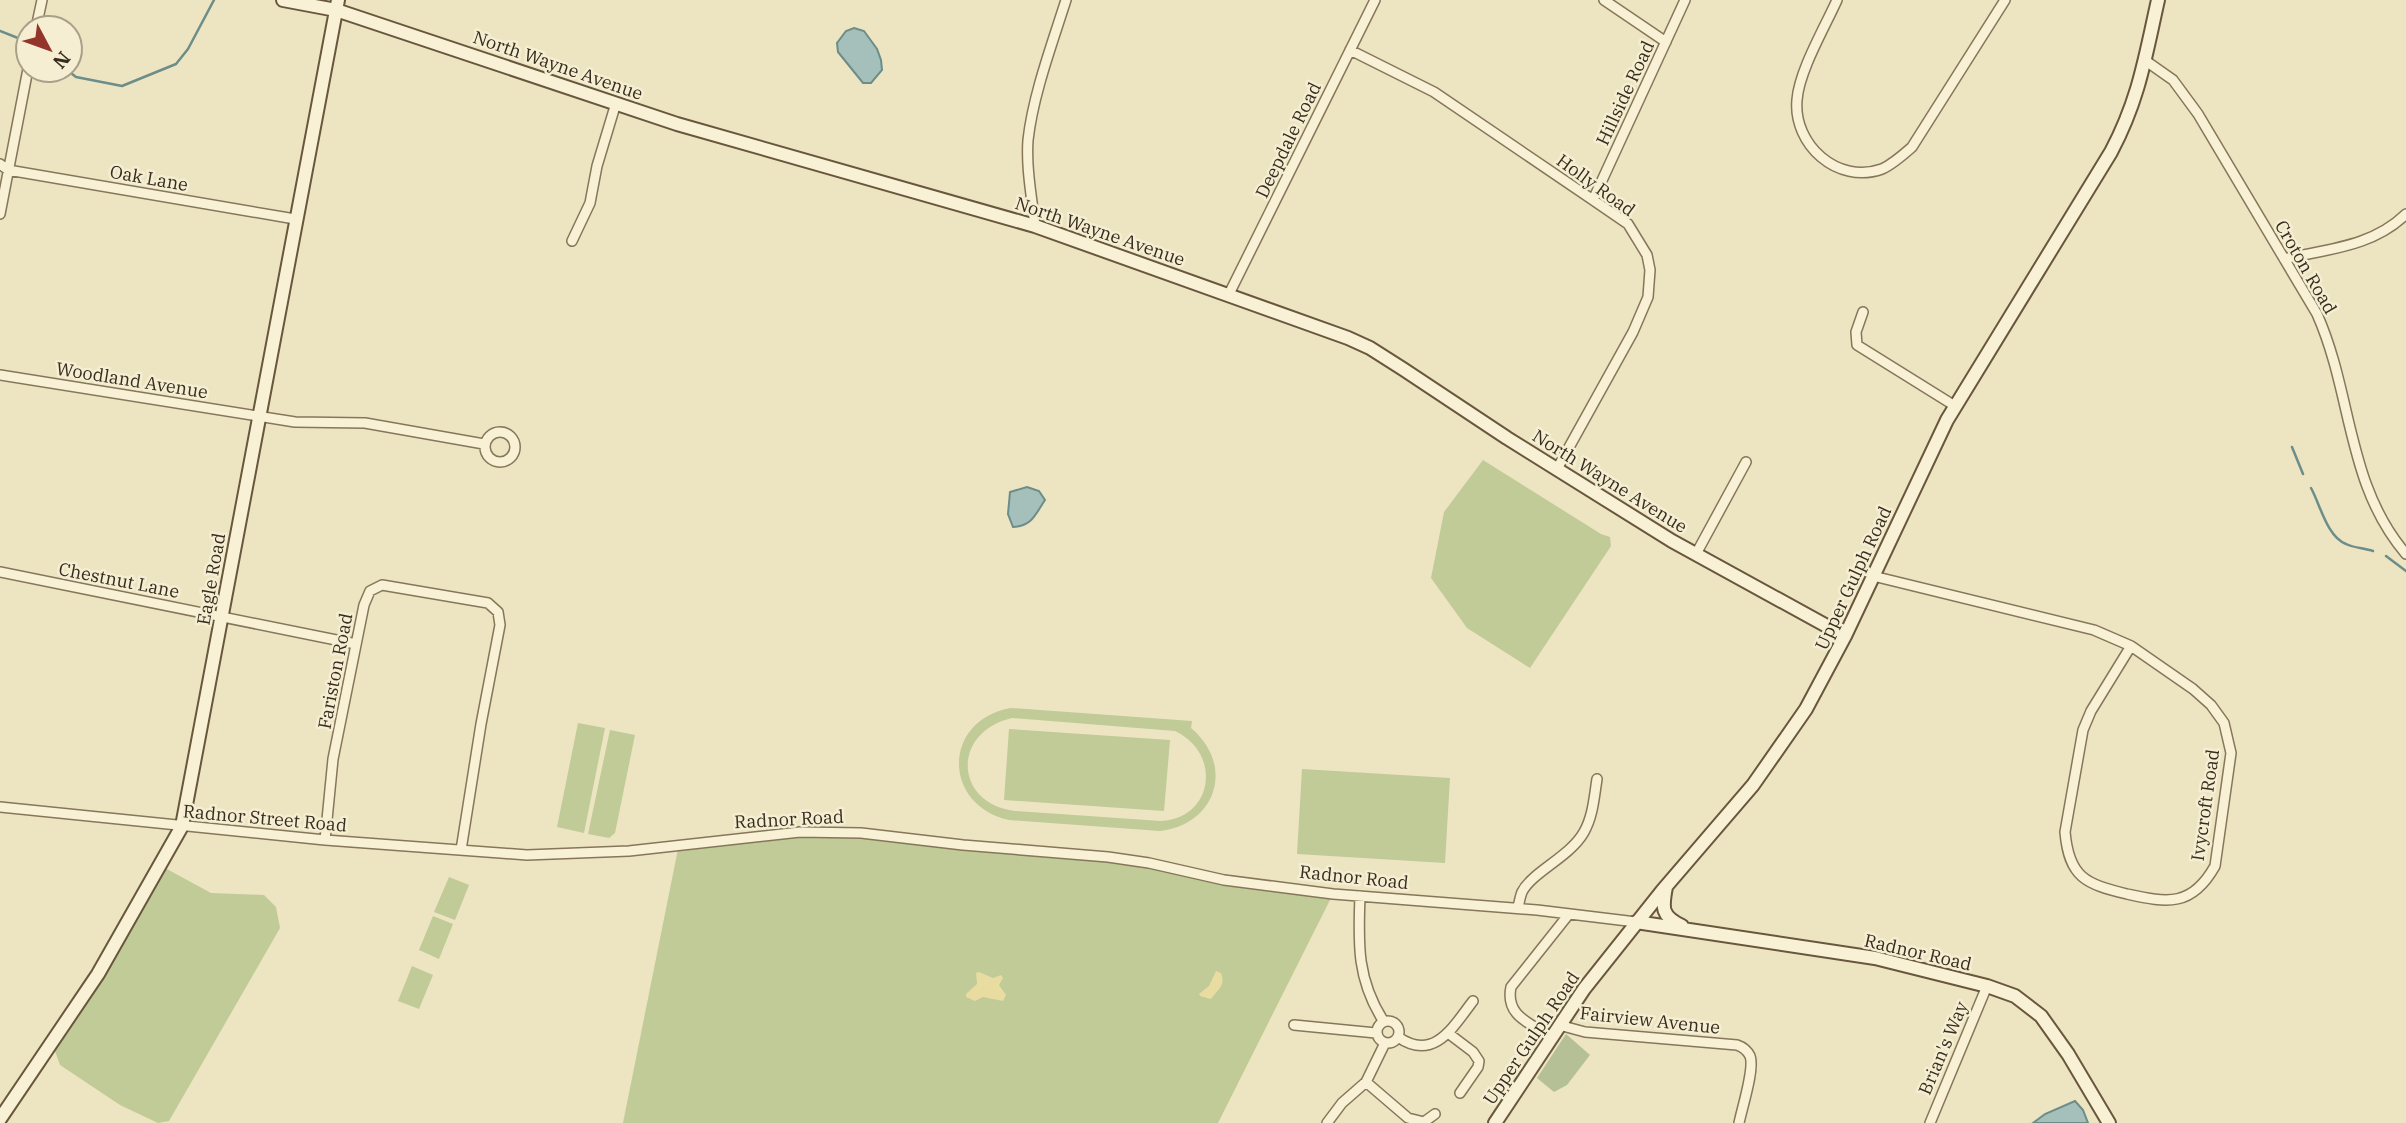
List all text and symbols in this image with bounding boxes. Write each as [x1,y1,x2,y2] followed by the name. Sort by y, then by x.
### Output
[14,14,84,84] north arrow
[470,25,646,105] street label: North Wayne Avenue
[1591,37,1659,149] street label: Hillside Road
[48,47,76,74] text: N
[1250,78,1326,202] street label: Deepdale Road
[1552,149,1640,221] street label: Holly Road
[108,160,190,196] street label: Oak Lane
[1012,191,1188,271] street label: North Wayne Avenue
[2270,216,2342,318] street label: Croton Road
[54,357,210,403] street label: Woodland Avenue
[1528,424,1692,538] street label: North Wayne Avenue
[1810,502,1896,654] street label: Upper Gulph Road
[192,531,230,627] street label: Eagle Road
[57,557,181,603] street label: Chestnut Lane
[312,611,358,731] street label: Fariston Road
[2186,748,2224,862] street label: Ivycroft Road
[182,799,348,837] street label: Radnor Street Road
[734,805,844,833] street label: Radnor Road
[1298,860,1410,894] street label: Radnor Road
[1862,928,1974,976] street label: Radnor Road
[1478,967,1584,1109] street label: Upper Gulph Road
[1913,997,1973,1098] street label: Brian's Way
[1579,1001,1721,1039] street label: Fairview Avenue

